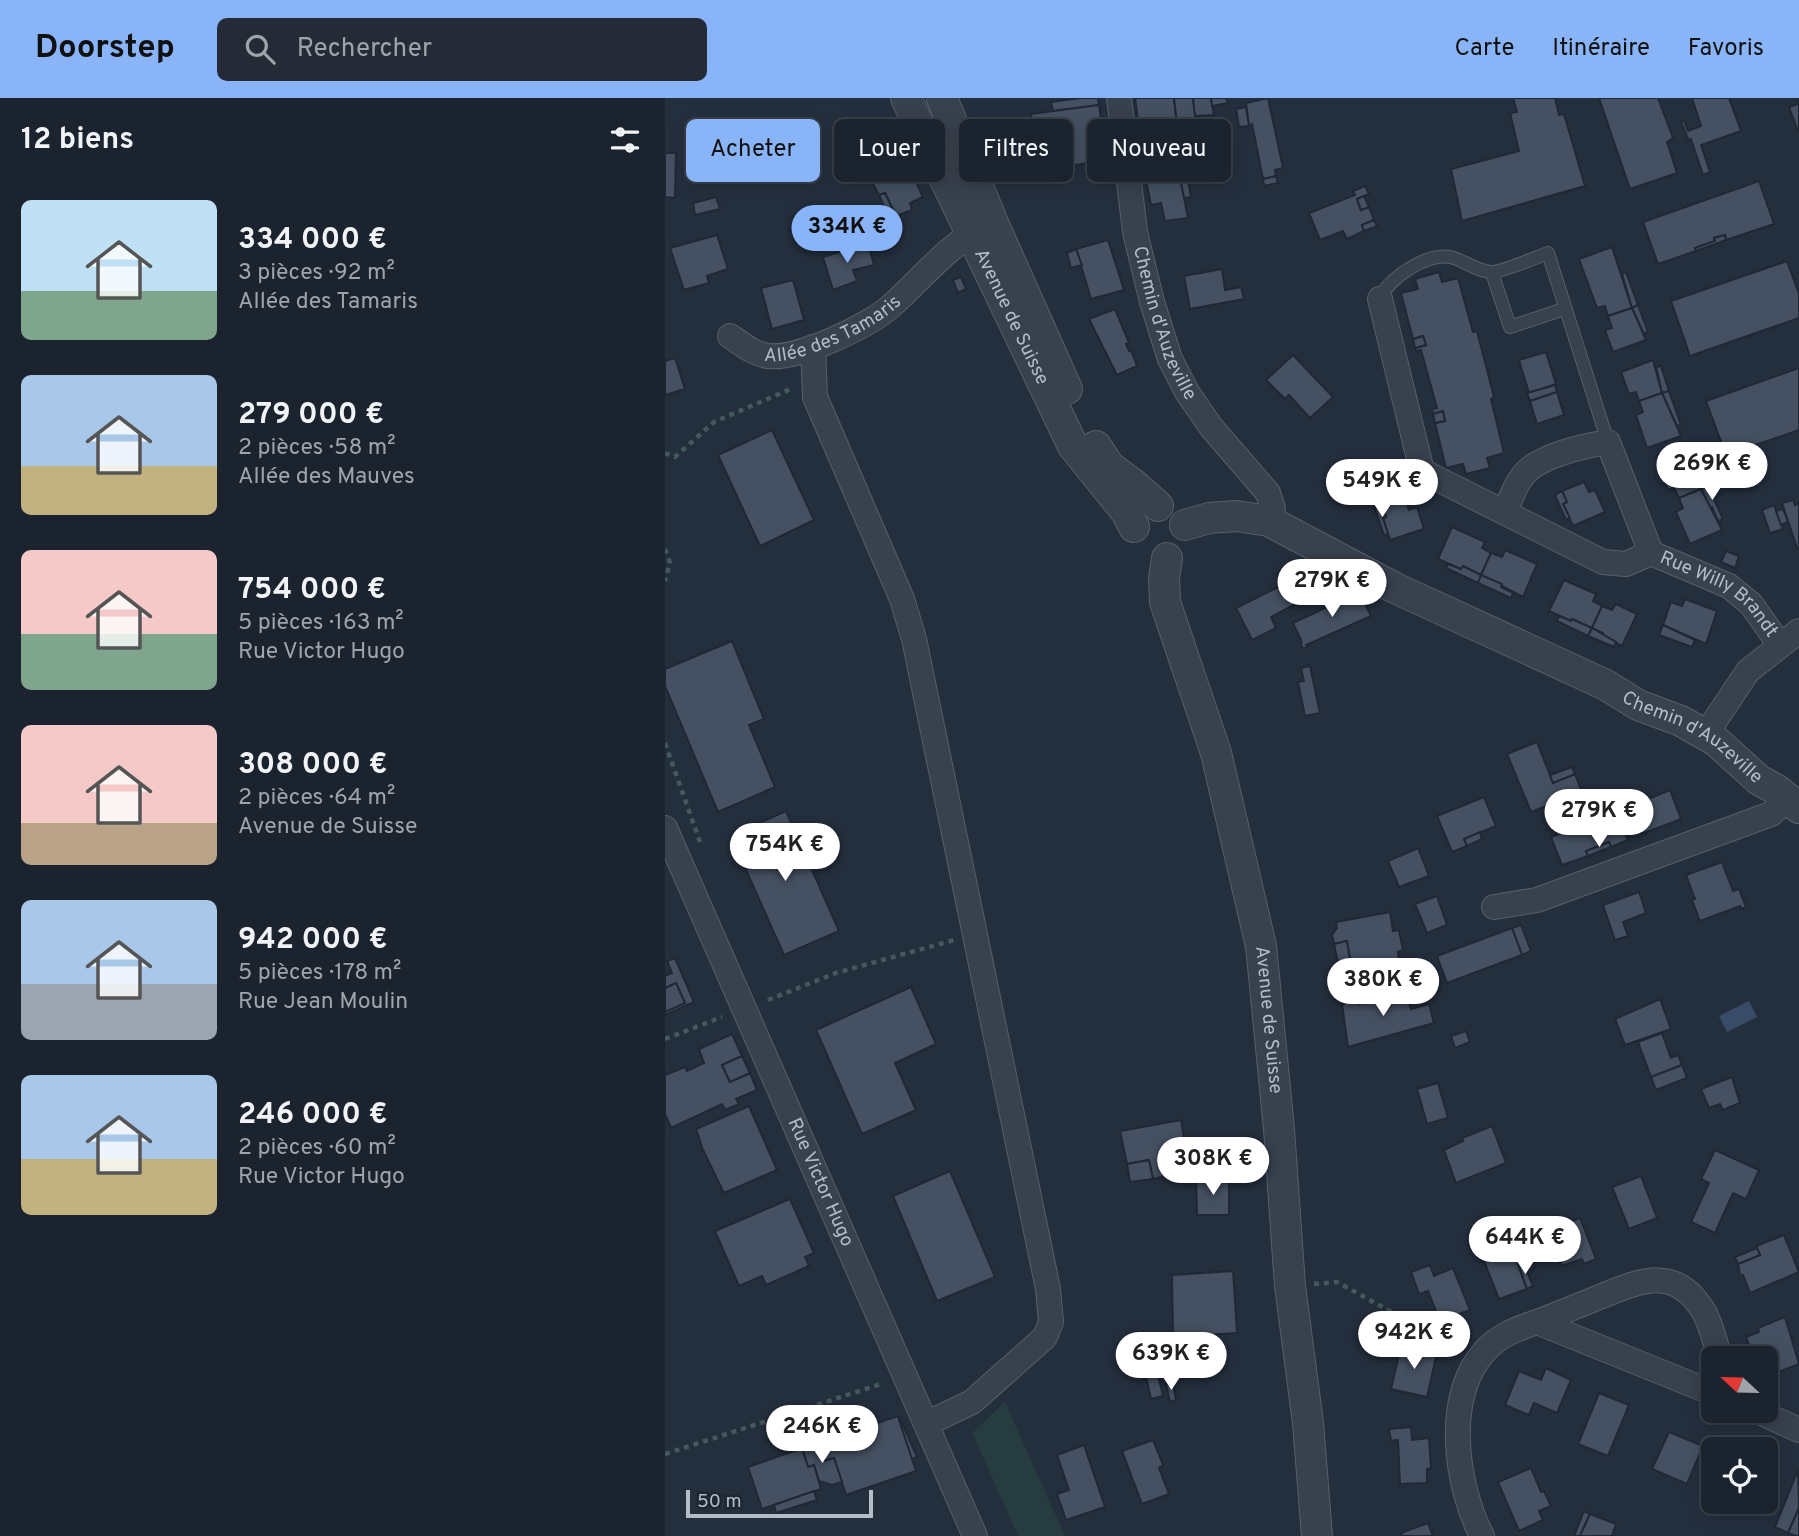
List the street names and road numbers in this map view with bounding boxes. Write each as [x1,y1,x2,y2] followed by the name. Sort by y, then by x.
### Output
[1127,244,1202,406] street label: Chemin d'Auzeville
[968,245,1054,389] street label: Avenue de Suisse
[763,290,907,369] street label: Allée des Tamaris
[1656,546,1783,643] street label: Rue Willy Brandt
[1617,686,1768,789] street label: Chemin d'Auzeville
[1249,945,1287,1095] street label: Avenue de Suisse
[782,1114,859,1251] street label: Rue Victor Hugo

